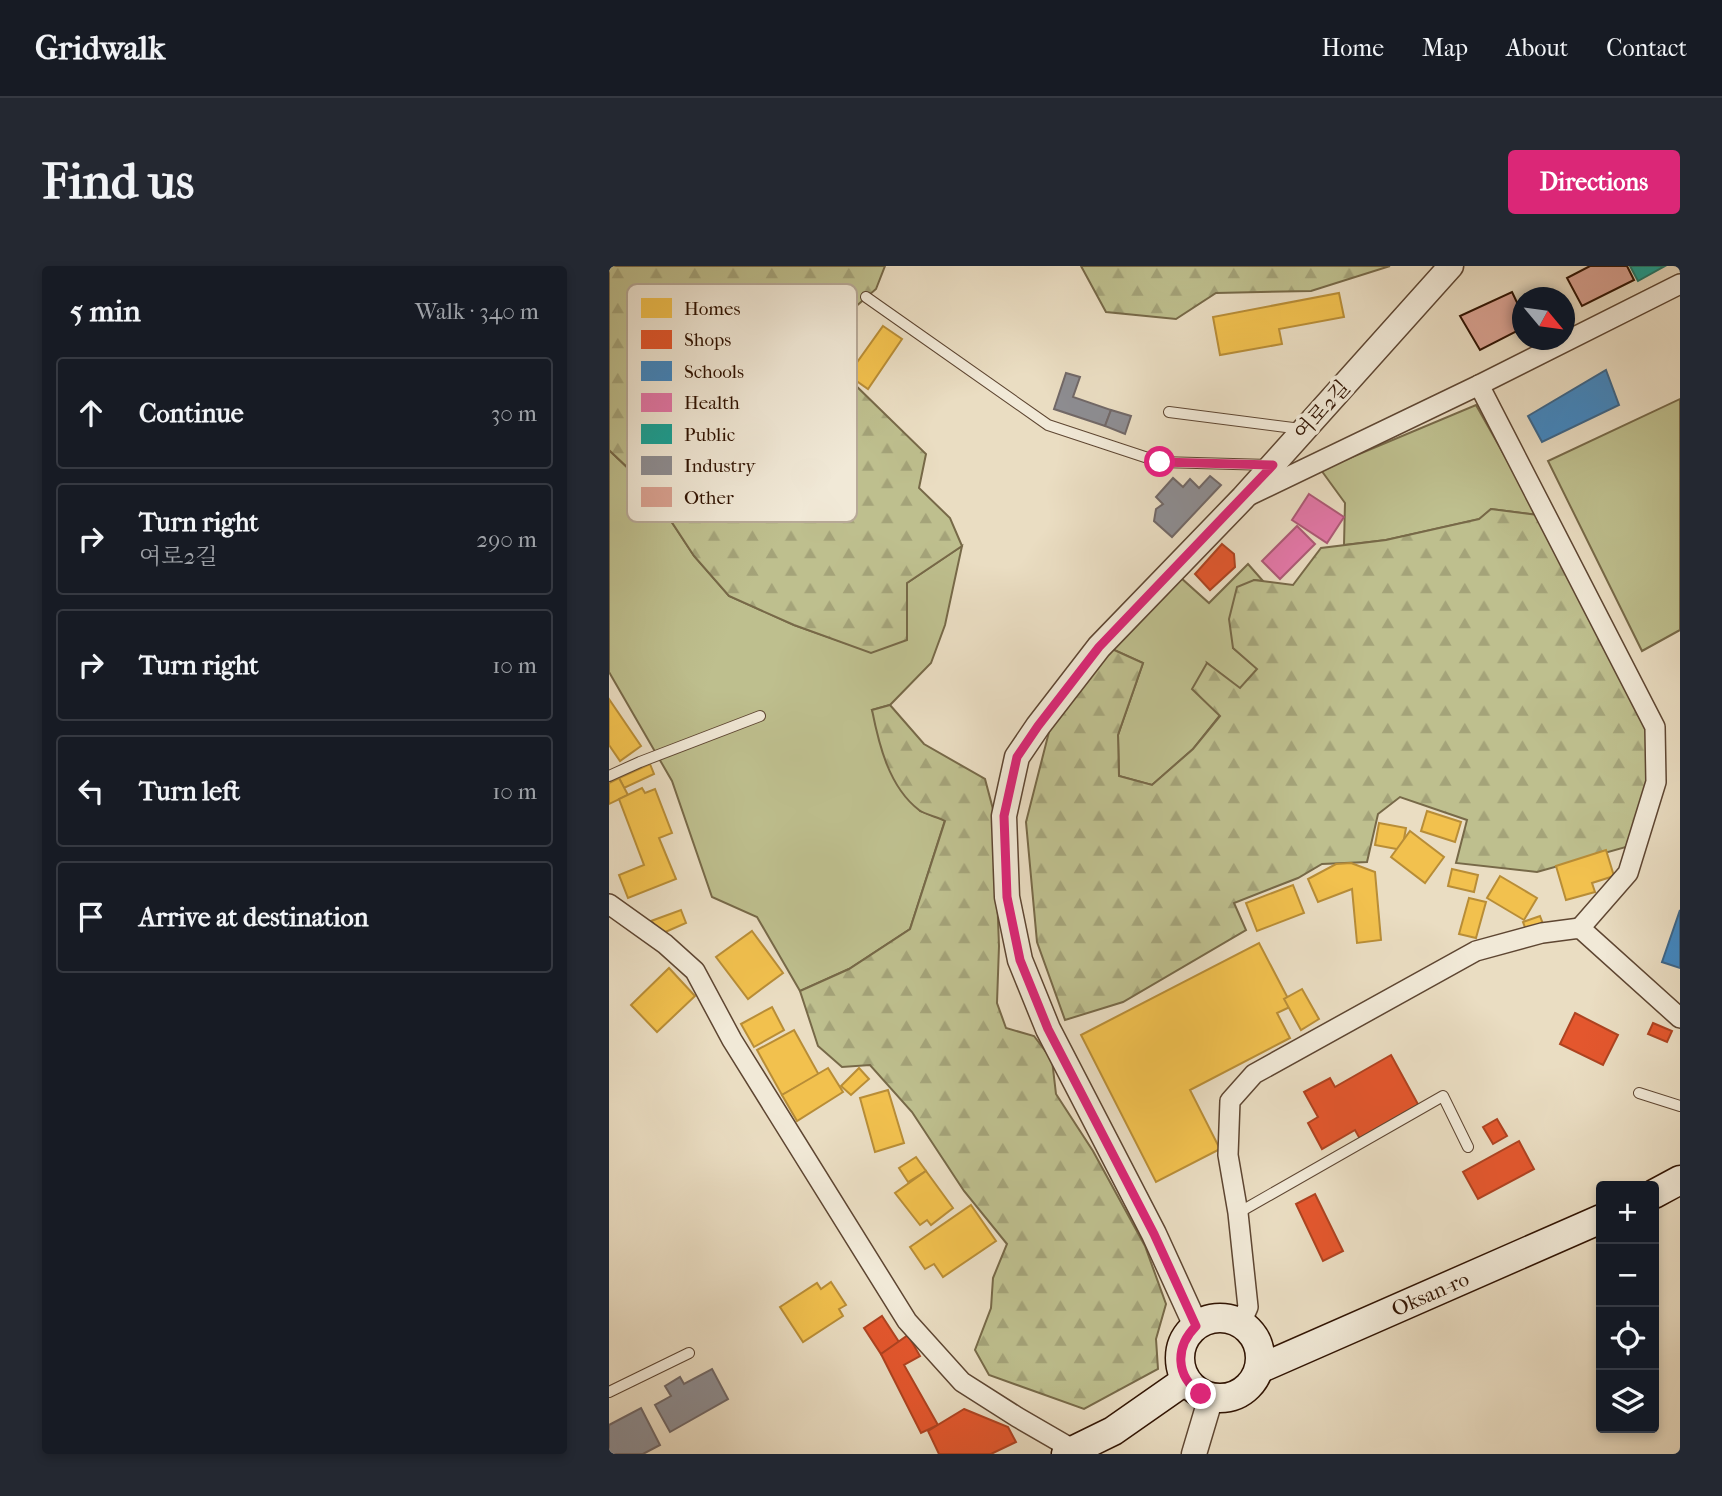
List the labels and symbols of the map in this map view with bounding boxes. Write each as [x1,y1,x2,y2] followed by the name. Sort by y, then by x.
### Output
[627,284,857,522] legend
[1512,287,1575,350] north arrow
[684,298,740,320] text: Homes
[684,329,731,351] text: Shops
[684,361,744,383] text: Schools
[1289,375,1355,445] street label: 여로2길
[684,392,740,414] text: Health
[684,424,735,446] text: Public
[1144,446,1175,477] route start
[684,455,756,477] text: Industry
[684,487,735,509] text: Other
[1388,1266,1473,1321] street label: Oksan-ro
[1185,1378,1216,1409] route end

